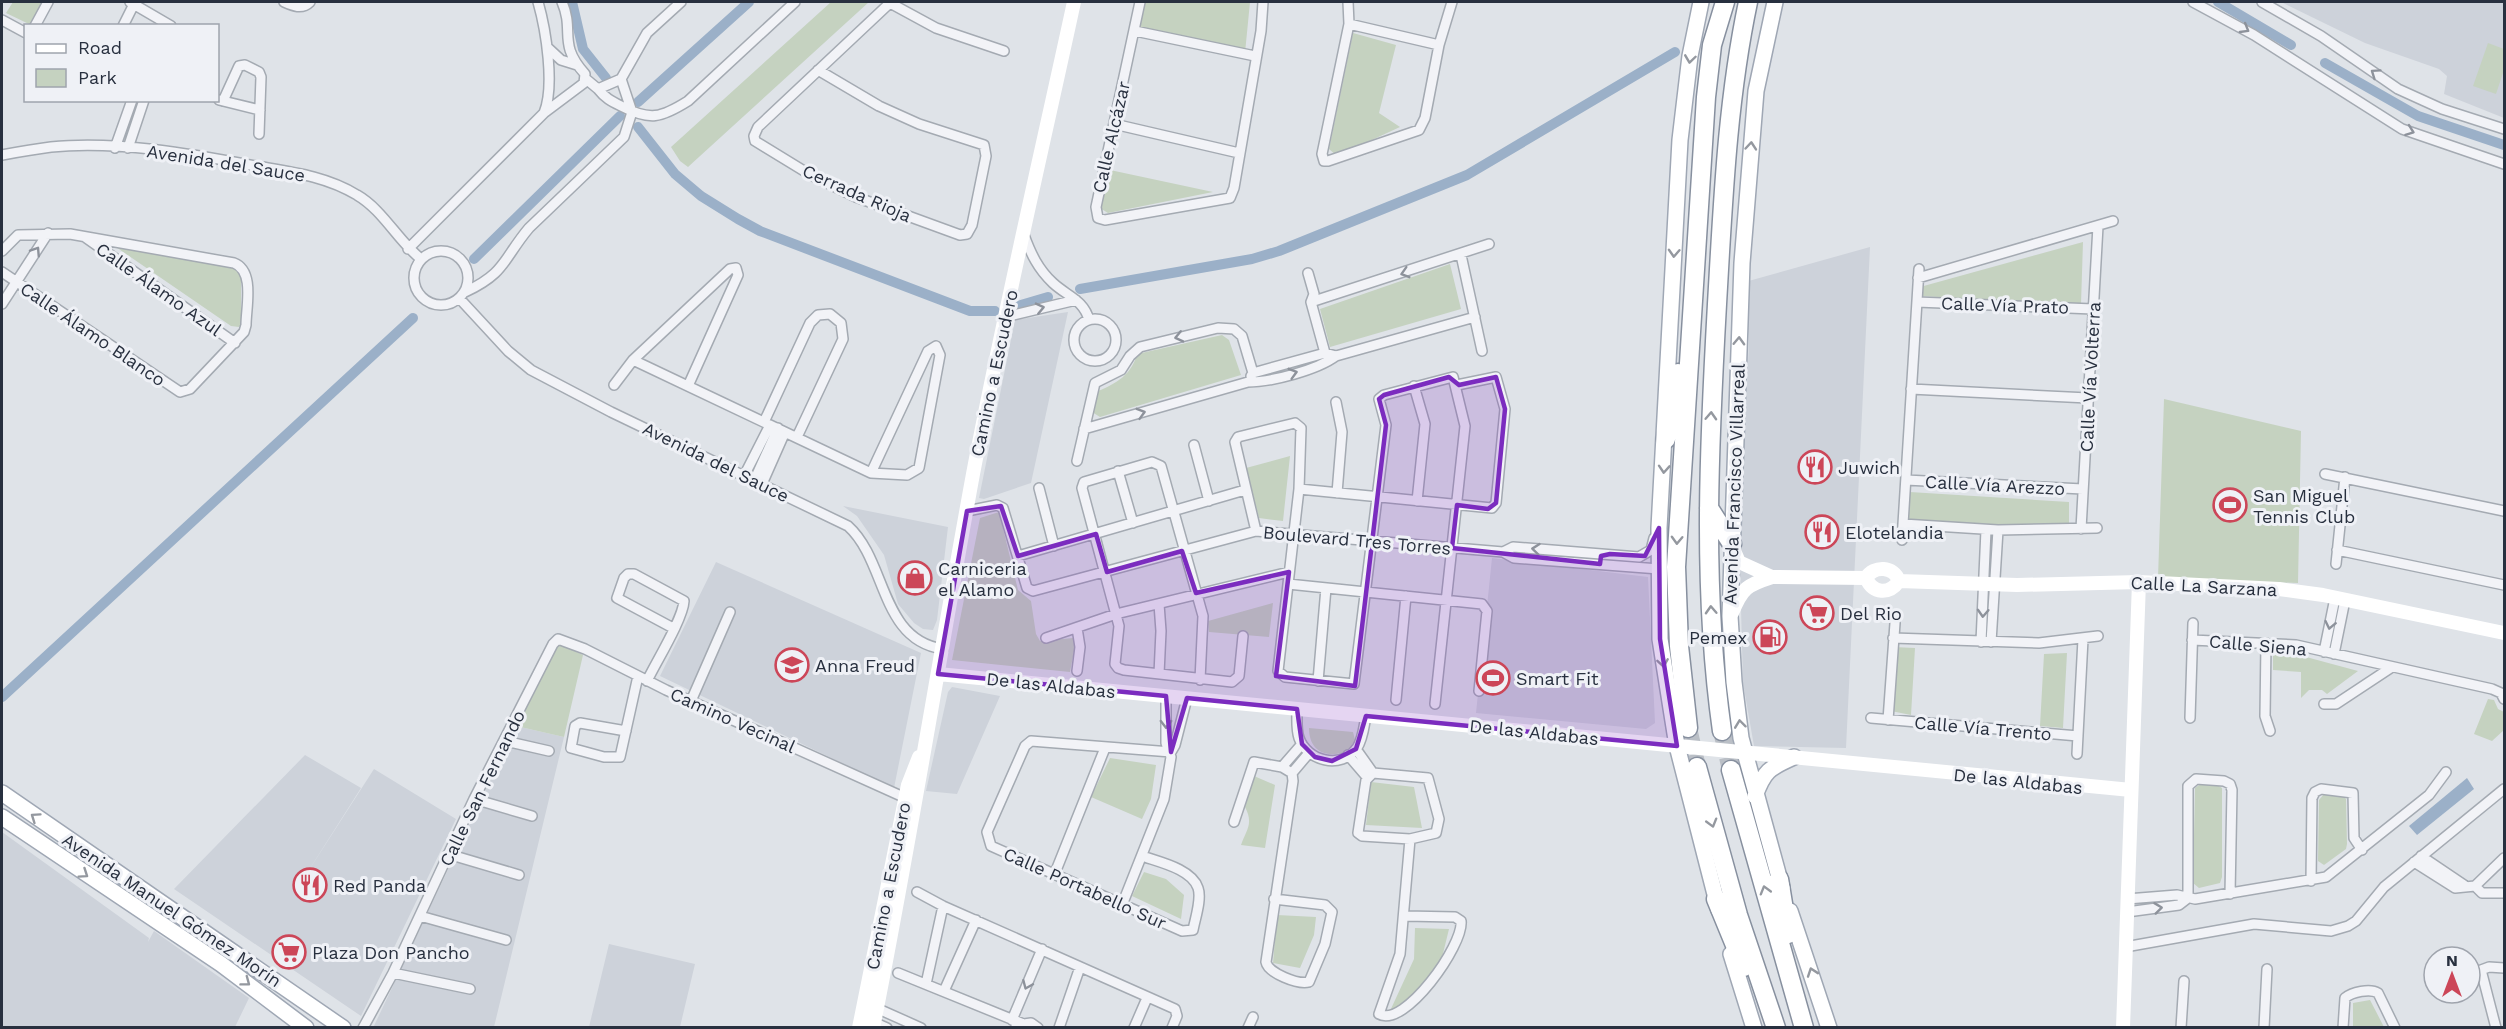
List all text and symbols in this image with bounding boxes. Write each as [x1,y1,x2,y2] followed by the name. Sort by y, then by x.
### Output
[2239,22,2249,34] one-way arrow
[24,24,219,102] legend
[78,37,122,58] text: Road
[1685,54,1697,64] one-way arrow
[78,67,117,88] text: Park
[2370,69,2381,80] one-way arrow
[1088,79,1134,195] street label: Calle Alcázar
[2404,124,2415,137] one-way arrow
[145,140,307,186] street label: Avenida del Sauce
[1744,142,1757,151] one-way arrow
[799,160,915,226] street label: Cerrada Rioja
[92,238,226,340] street label: Calle Álamo Azul
[29,247,40,258] one-way arrow
[1667,249,1680,258] one-way arrow
[1400,265,1411,278] one-way arrow
[16,278,170,390] street label: Calle Álamo Blanco
[966,288,1022,458] street label: Camino a Escudero
[1941,292,2069,318] street label: Calle Vía Prato
[2076,301,2104,453] street label: Calle Vía Volterra
[1035,302,1045,315] one-way arrow
[1174,330,1184,343] one-way arrow
[1732,337,1745,346] one-way arrow
[1719,362,1749,605] street label: Avenida Francisco Villarreal
[1287,368,1298,380] one-way arrow
[1135,408,1145,420] one-way arrow
[1705,411,1718,420] one-way arrow
[640,417,792,507] street label: Avenida del Sauce
[1797,449,1833,485] restaurant icon: Juwich
[1838,457,1900,478] place label: Juwich
[1658,464,1671,473] one-way arrow
[1924,471,2066,499] street label: Calle Vía Arezzo
[2253,485,2355,527] place label: San Miguel Tennis Club
[2212,487,2248,523] sports icon: San Miguel Tennis Club
[1804,514,1840,550] restaurant icon: Elotelandia
[1262,521,1452,559] street label: Boulevard Tres Torres
[1845,522,1944,543] place label: Elotelandia
[1671,535,1684,544] one-way arrow
[1531,543,1540,556] one-way arrow
[938,558,1027,600] place label: Carniceria el Alamo
[897,560,933,596] shop icon: Carniceria el Alamo
[2130,572,2278,600] street label: Calle La Sarzana
[1799,595,1835,631] supermarket icon: Del Rio
[1840,603,1902,624] place label: Del Rio
[1704,606,1717,615] one-way arrow
[1976,609,1989,618] one-way arrow
[1752,619,1788,655] fuel station icon: Pemex
[2324,619,2337,629] one-way arrow
[1689,627,1747,648] place label: Pemex
[2208,630,2308,660] street label: Calle Siena
[774,647,810,683] school or university icon: Anna Freud
[815,655,915,676] place label: Anna Freud
[1657,659,1669,668] one-way arrow
[1475,660,1511,696] sports icon: Smart Fit
[985,668,1117,702] street label: De las Aldabas
[1516,668,1599,689] place label: Smart Fit
[667,683,799,757] street label: Camino Vecinal
[435,706,529,870] street label: Calle San Fernando
[1913,712,2053,744] street label: Calle Vía Trento
[1468,715,1600,749] street label: De las Aldabas
[1160,720,1172,729] one-way arrow
[1734,720,1746,729] one-way arrow
[1952,764,2084,798] street label: De las Aldabas
[861,800,915,972] street label: Camino a Escudero
[31,813,42,824] one-way arrow
[1705,818,1717,828] one-way arrow
[58,829,286,991] street label: Avenida Manuel Gómez Morín
[1000,843,1170,933] street label: Calle Portabello Sur
[77,867,88,878] one-way arrow
[292,867,328,903] restaurant icon: Red Panda
[333,875,426,896] place label: Red Panda
[1760,885,1772,896] one-way arrow
[2154,902,2163,915] one-way arrow
[271,934,307,970] supermarket icon: Plaza Don Pancho
[312,942,470,963] place label: Plaza Don Pancho
[2422,945,2482,1005] north arrow
[2446,951,2458,970] text: N
[1806,967,1819,978] one-way arrow
[240,975,251,986] one-way arrow
[1022,978,1034,989] one-way arrow

